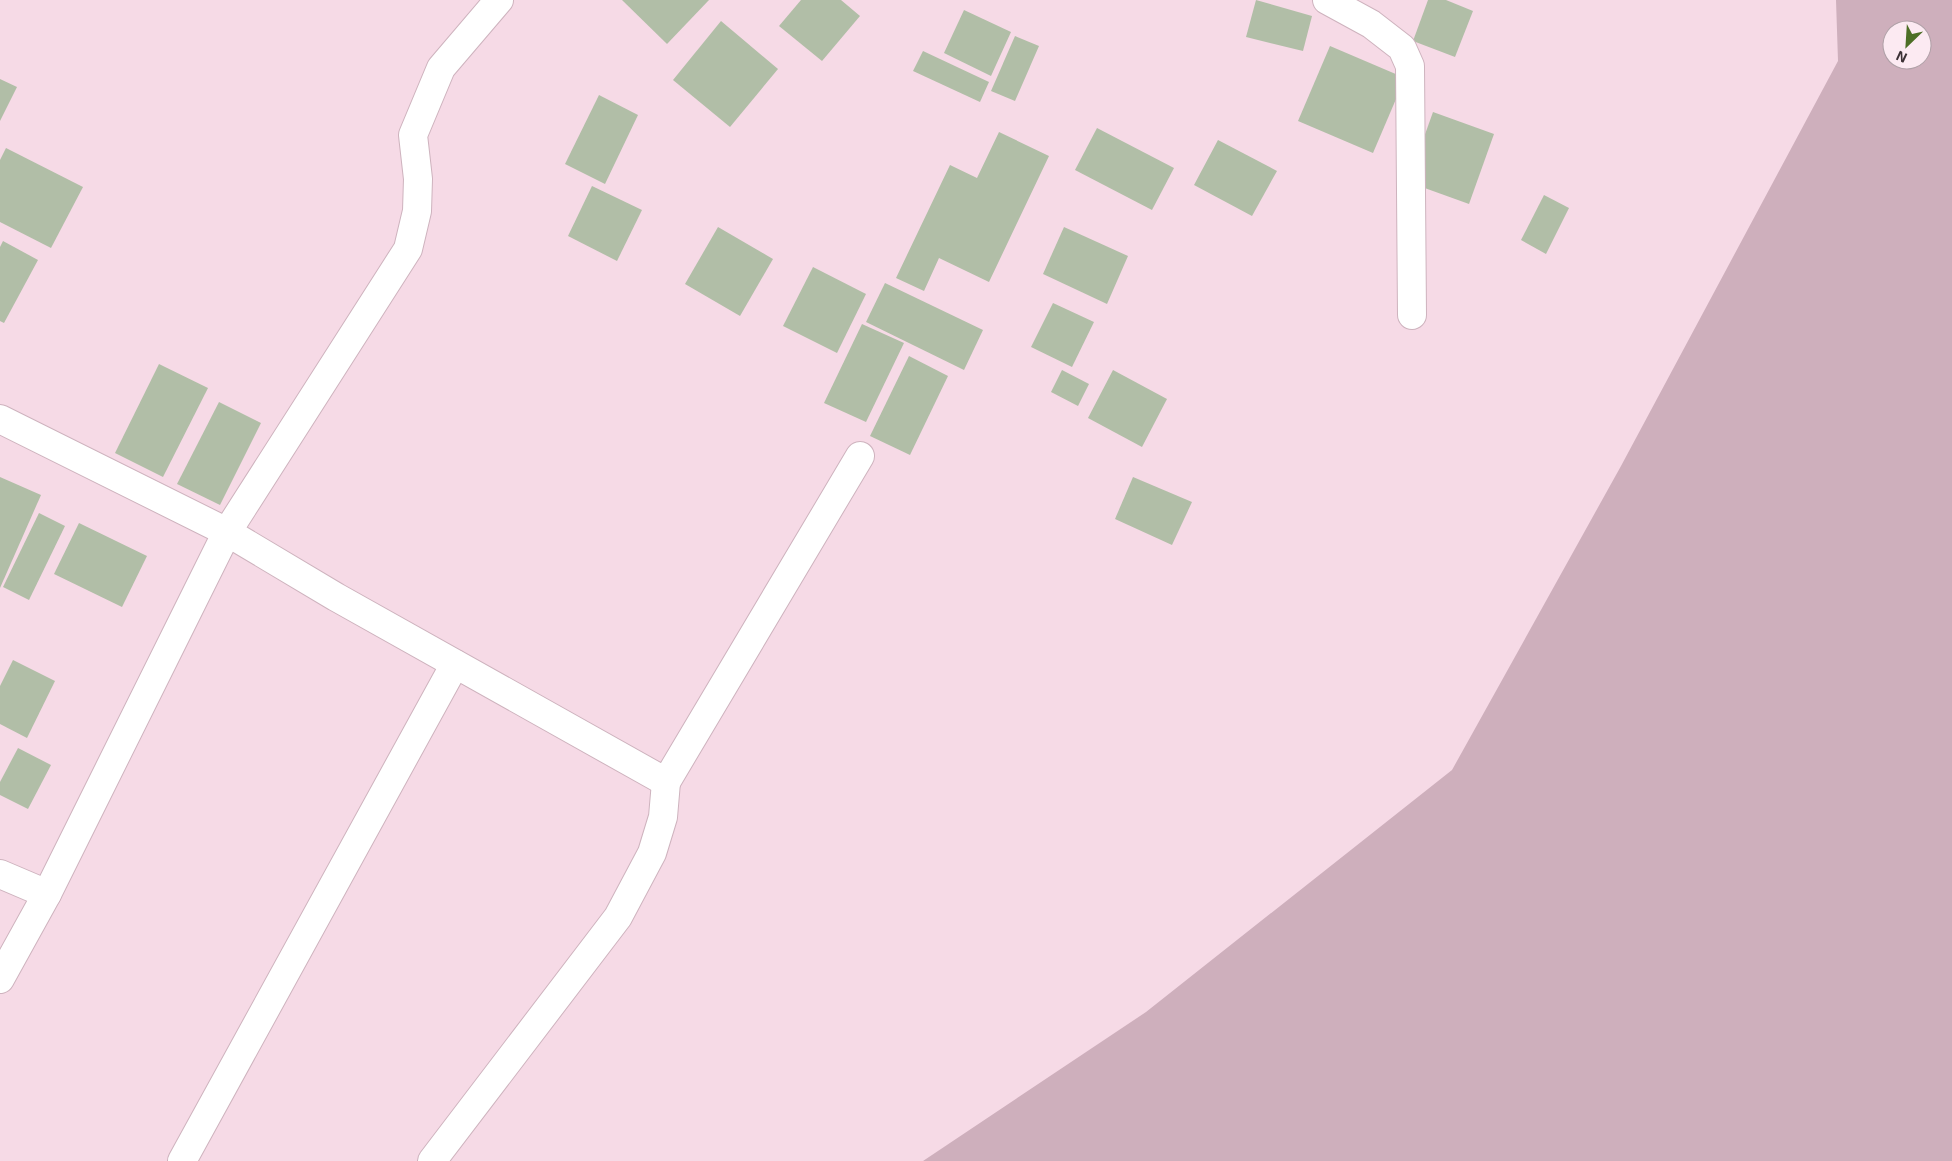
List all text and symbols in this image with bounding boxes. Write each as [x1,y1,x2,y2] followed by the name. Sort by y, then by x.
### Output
[1882,20,1932,70] north arrow
[1893,47,1909,67] text: N

